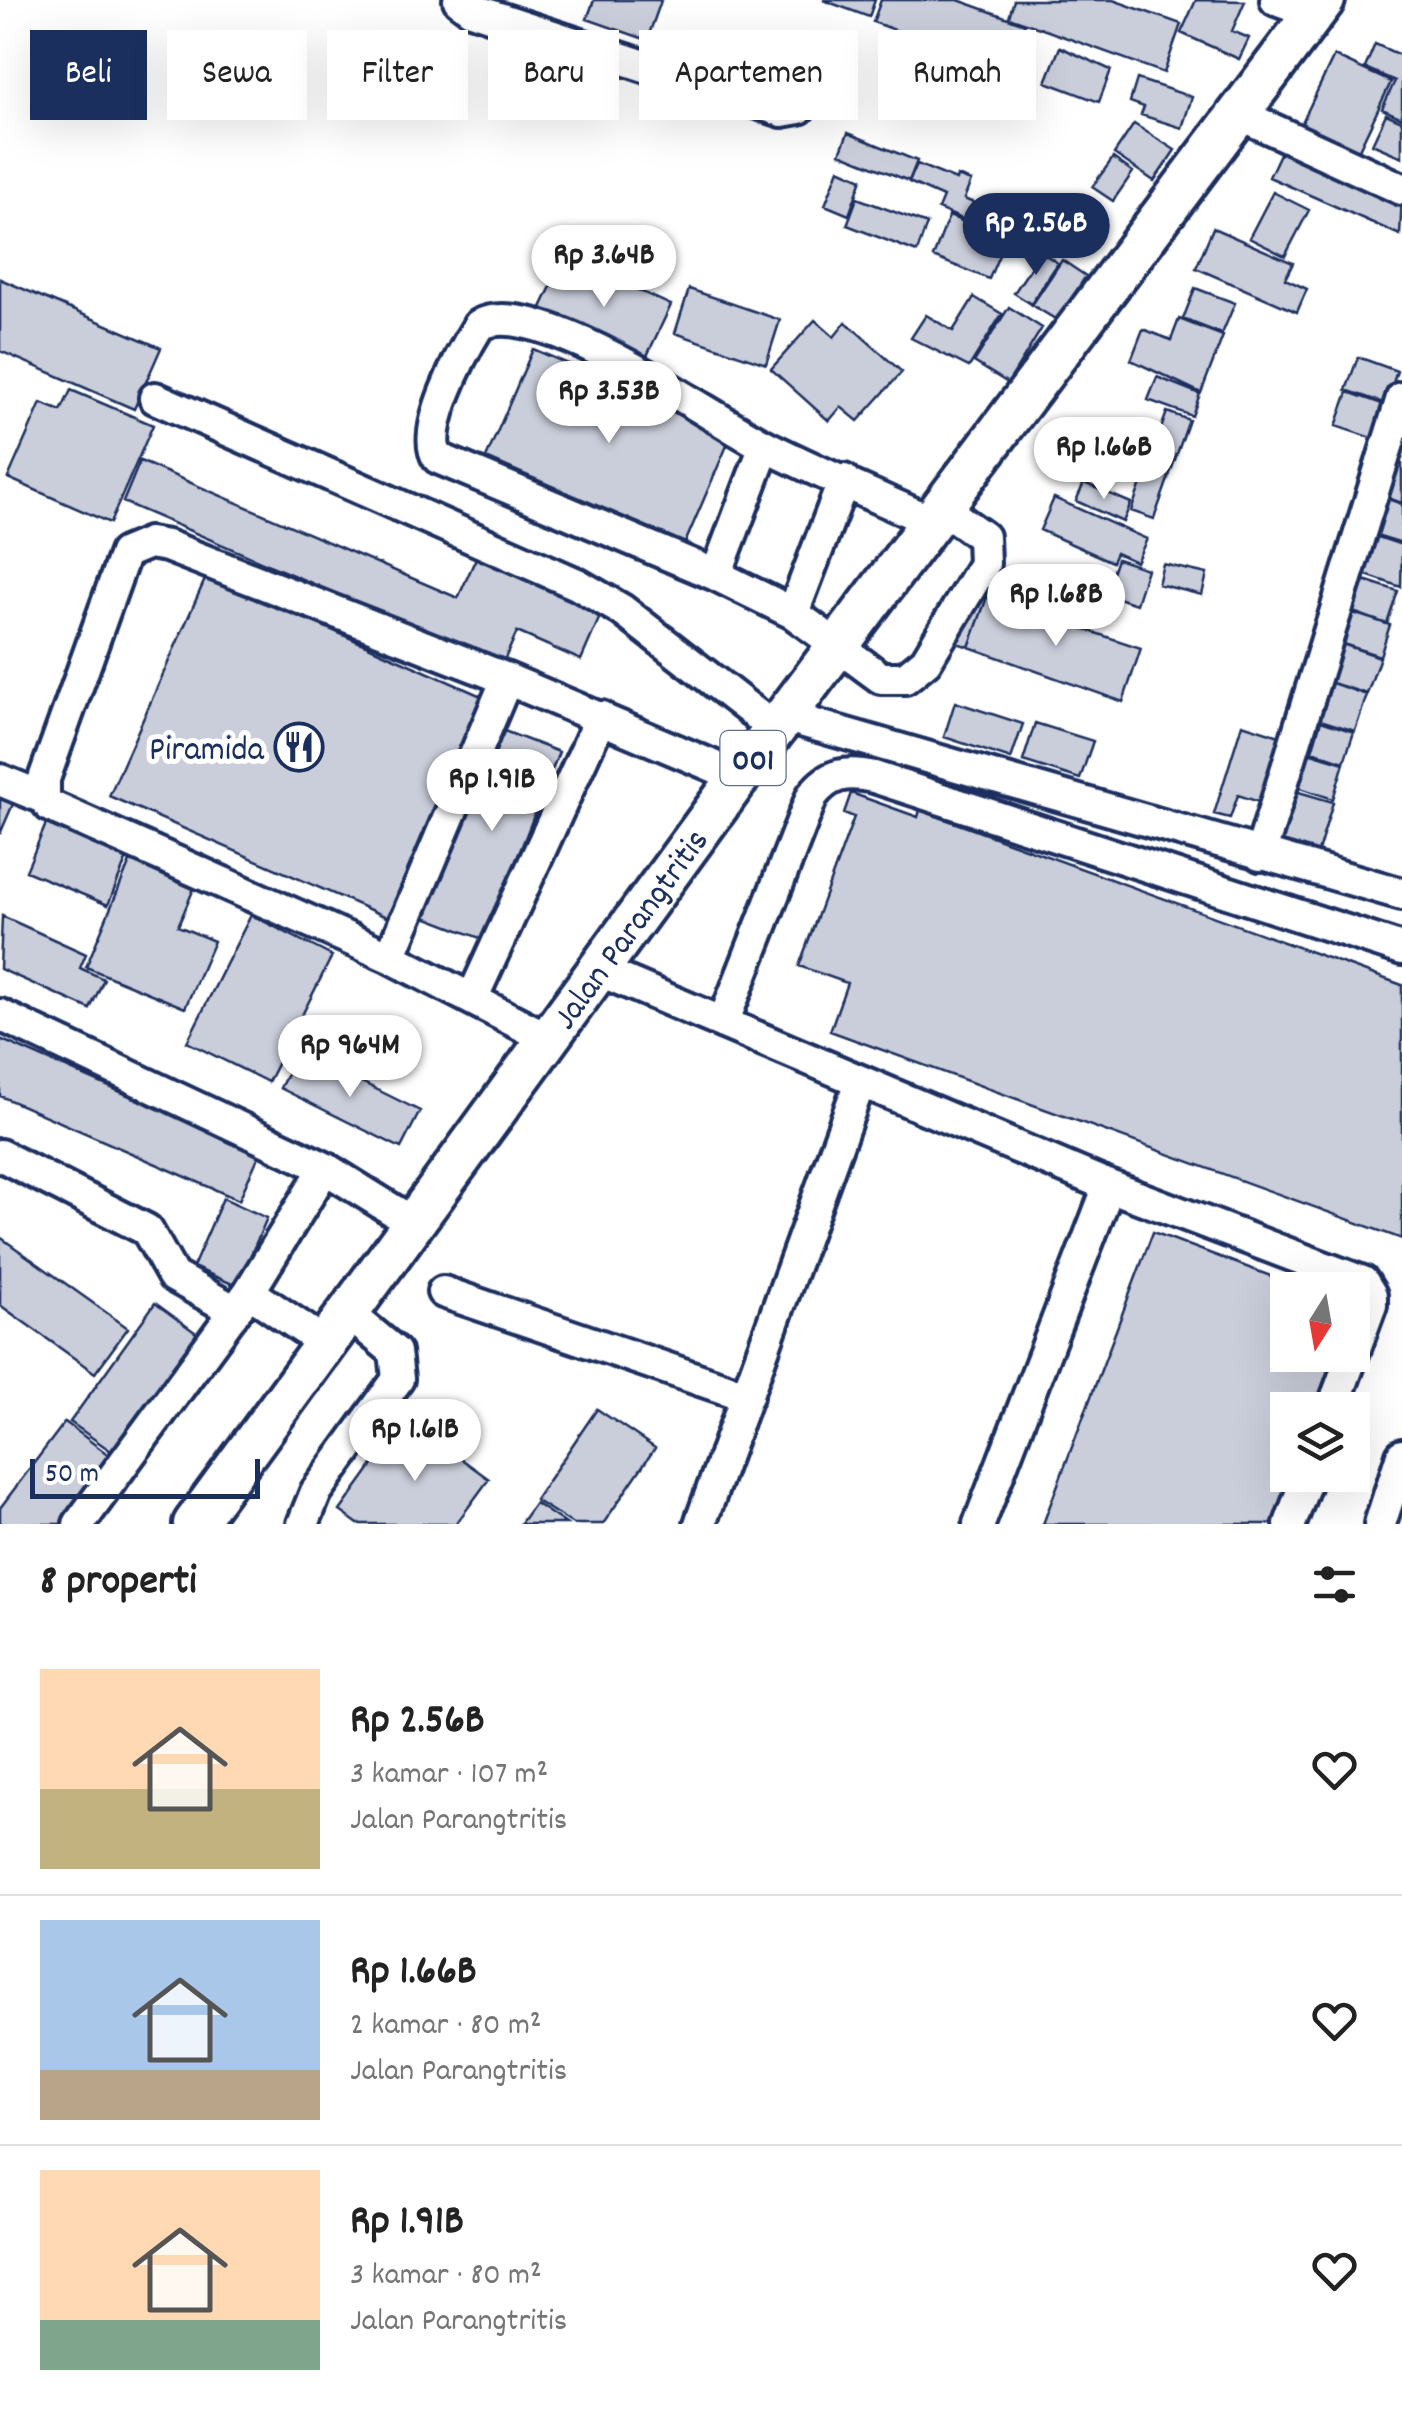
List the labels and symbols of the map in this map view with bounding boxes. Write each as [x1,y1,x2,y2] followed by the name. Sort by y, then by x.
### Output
[933,193,1139,278] pin: Rp 2.56B
[501,225,707,310] pin: Rp 3.64B
[506,361,712,446] pin: Rp 3.53B
[1001,417,1207,502] pin: Rp 1.66B
[953,564,1159,649] pin: Rp 1.68B
[273,721,325,773] restaurant icon: Piramida
[149,727,265,777] place label: Piramida
[720,731,786,785] road number: 001
[389,749,595,834] pin: Rp 1.91B
[543,820,723,1042] street label: Jalan Parangtritis
[258,1015,442,1100] pin: Rp 964M
[1270,1272,1370,1372] north arrow
[312,1399,518,1484] pin: Rp 1.61B
[30,1454,260,1498] scale bar

